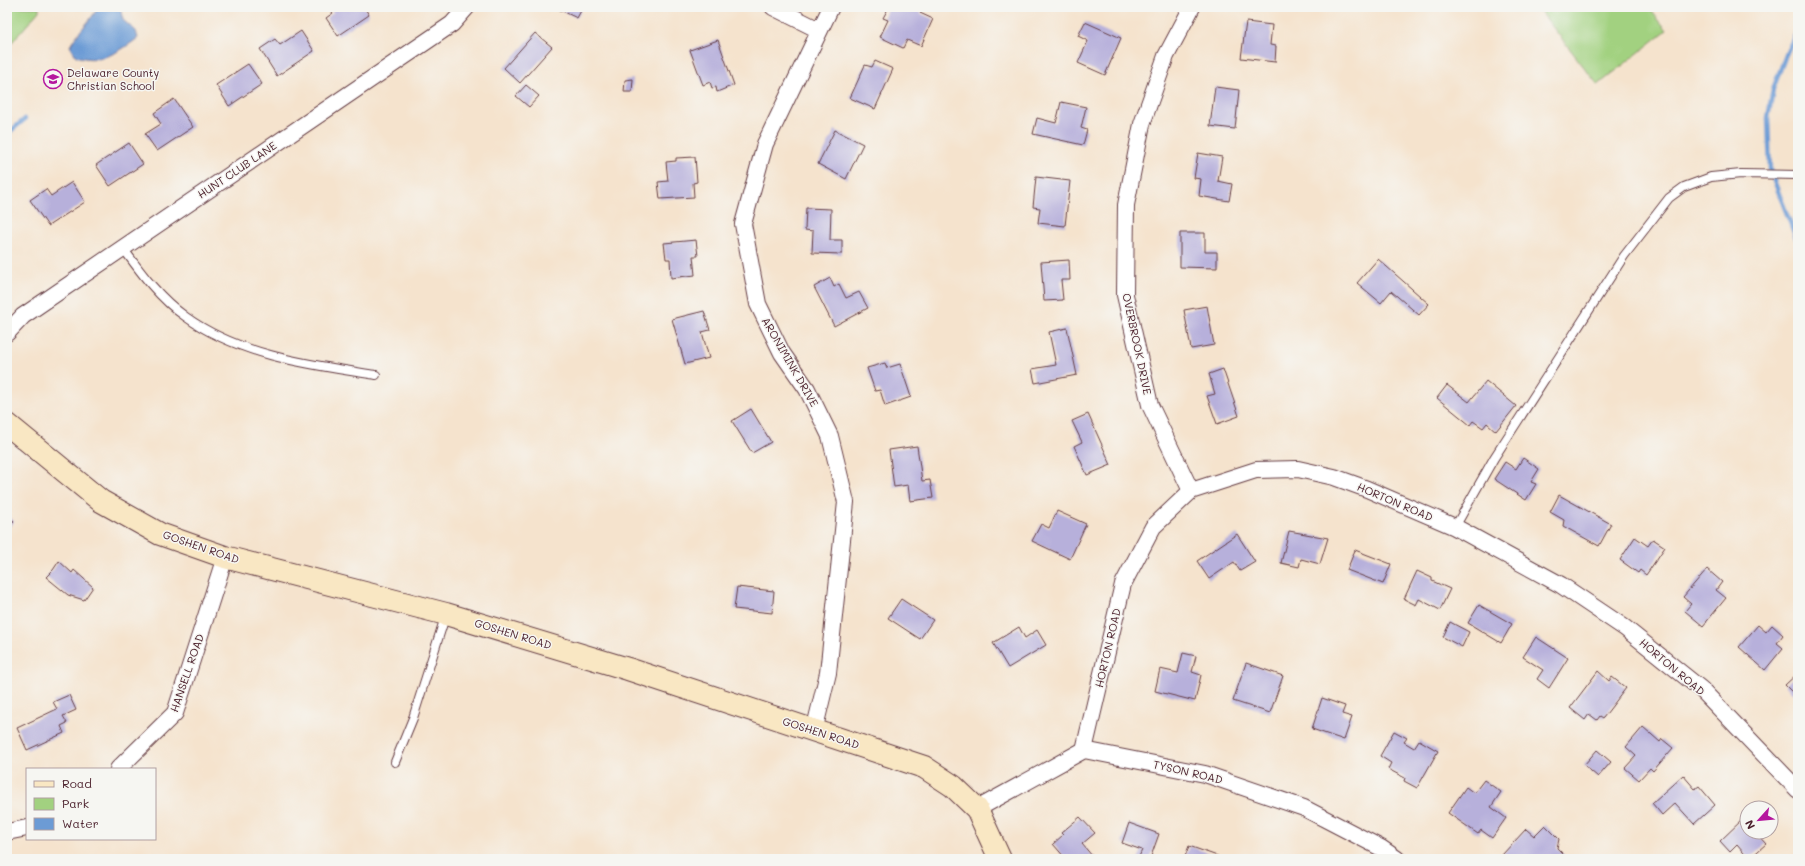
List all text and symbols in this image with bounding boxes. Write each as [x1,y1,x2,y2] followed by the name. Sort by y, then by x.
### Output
[67,65,160,93] place label: Delaware County Christian School
[42,68,64,90] school or university icon: Delaware County Christian School
[194,138,279,202] street label: HUNT CLUB LANE
[1119,292,1156,396] street label: OVERBROOK DRIVE
[759,314,822,409] street label: ARONIMINK DRIVE
[1355,479,1435,524] street label: HORTON ROAD
[161,526,241,567] street label: GOSHEN ROAD
[1091,607,1124,689] street label: HORTON ROAD
[473,615,553,652] street label: GOSHEN ROAD
[166,632,207,714] street label: HANSELL ROAD
[1636,635,1708,698] street label: HORTON ROAD
[781,713,861,752] street label: GOSHEN ROAD
[1152,756,1224,787] street label: TYSON ROAD
[26,768,156,840] legend
[62,775,92,791] text: Road
[62,795,89,811] text: Park
[1739,800,1779,840] north arrow
[62,815,99,831] text: Water
[1741,818,1758,832] text: N

